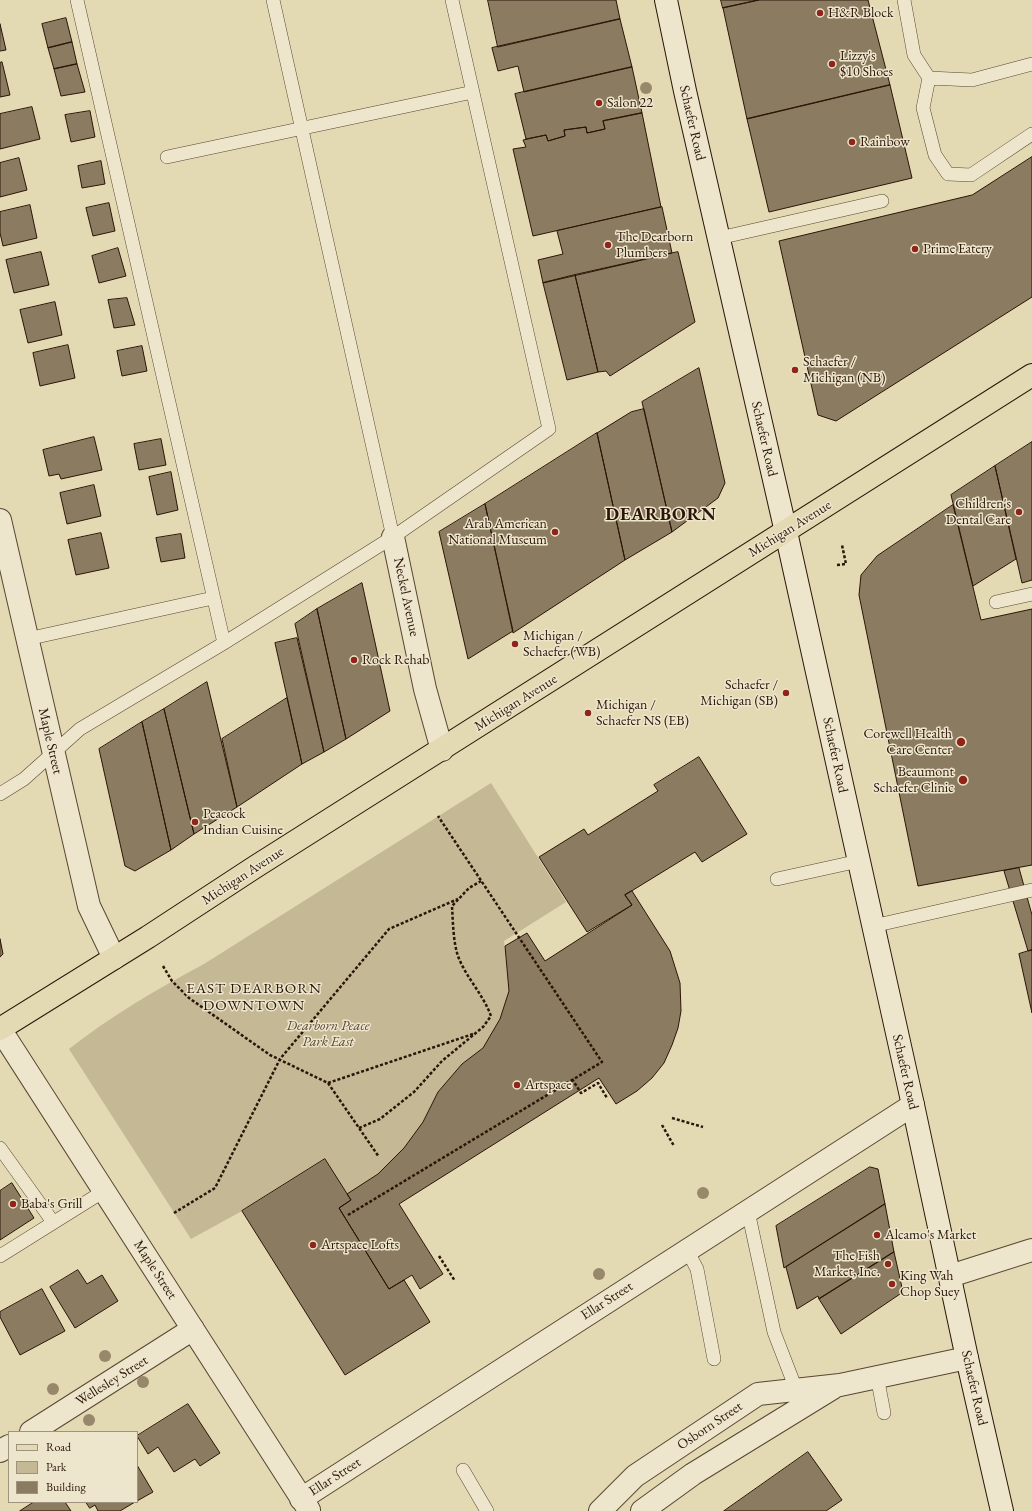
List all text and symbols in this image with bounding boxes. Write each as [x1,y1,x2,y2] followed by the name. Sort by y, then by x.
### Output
[828,5,893,21] place label: H&R Block
[815,8,825,18] marker: H&R Block
[840,48,893,80] place label: Lizzy's $10 Shoes
[827,59,837,69] marker: Lizzy's $10 Shoes
[675,84,709,162] street label: Schaefer Road
[607,95,653,111] place label: Salon 22
[594,98,604,108] marker: Salon 22
[860,134,910,150] place label: Rainbow
[847,137,857,147] marker: Rainbow
[616,229,693,262] place label: The Dearborn Plumbers
[603,240,613,250] marker: The Dearborn Plumbers
[923,241,992,257] place label: Prime Eatery
[910,244,920,254] marker: Prime Eatery
[803,354,885,386] place label: Schaefer / Michigan (NB)
[790,365,800,375] marker: Schaefer / Michigan (NB)
[747,400,781,478] street label: Schaefer Road
[946,496,1011,528] place label: Children's Dental Care
[746,497,834,561] street label: Michigan Avenue
[605,504,717,526] district label: DEARBORN
[1014,507,1024,517] marker: Children's Dental Care
[448,516,547,548] place label: Arab American National Museum
[550,527,560,537] marker: Arab American National Museum
[389,556,423,638] street label: Neckel Avenue
[523,628,600,660] place label: Michigan / Schaefer (WB)
[510,639,520,649] marker: Michigan / Schaefer (WB)
[362,652,429,668] place label: Rock Rehab
[349,655,359,665] marker: Rock Rehab
[472,671,560,735] street label: Michigan Avenue
[700,677,778,710] place label: Schaefer / Michigan (SB)
[781,688,791,698] marker: Schaefer / Michigan (SB)
[596,697,689,730] place label: Michigan / Schaefer NS (EB)
[34,706,66,776] street label: Maple Street
[583,708,593,718] marker: Michigan / Schaefer NS (EB)
[819,716,851,794] street label: Schaefer Road
[863,726,952,758] place label: Corewell Health Care Center
[955,736,967,748] marker: Corewell Health Care Center
[873,764,954,796] place label: Beaumont Schaefer Clinic
[957,774,969,786] marker: Beaumont Schaefer Clinic
[203,806,283,838] place label: Peacock Indian Cuisine
[190,817,200,827] marker: Peacock Indian Cuisine
[199,843,287,909] street label: Michigan Avenue
[186,980,322,1015] district label: EAST DEARBORN DOWNTOWN
[287,1018,369,1050] park label: Dearborn Peace Park East
[888,1033,922,1111] street label: Schaefer Road
[525,1077,572,1093] place label: Artspace
[512,1080,522,1090] marker: Artspace
[21,1196,82,1212] place label: Baba's Grill
[8,1199,18,1209] marker: Baba's Grill
[885,1227,976,1243] place label: Alcamo's Market
[872,1230,882,1240] marker: Alcamo's Market
[130,1237,180,1303] street label: Maple Street
[321,1237,399,1253] place label: Artspace Lofts
[308,1240,318,1250] marker: Artspace Lofts
[814,1248,880,1280] place label: The Fish Market, Inc.
[883,1259,893,1269] marker: The Fish Market, Inc.
[900,1268,960,1300] place label: King Wah Chop Suey
[578,1278,636,1324] street label: Ellar Street
[887,1279,897,1289] marker: King Wah Chop Suey
[957,1349,991,1427] street label: Schaefer Road
[73,1352,151,1410] street label: Wellesley Street
[674,1398,746,1454] street label: Osborn Street
[8,1431,138,1503] legend
[46,1439,71,1455] text: Road
[306,1454,364,1500] street label: Ellar Street
[46,1459,66,1475] text: Park
[46,1479,86,1495] text: Building

